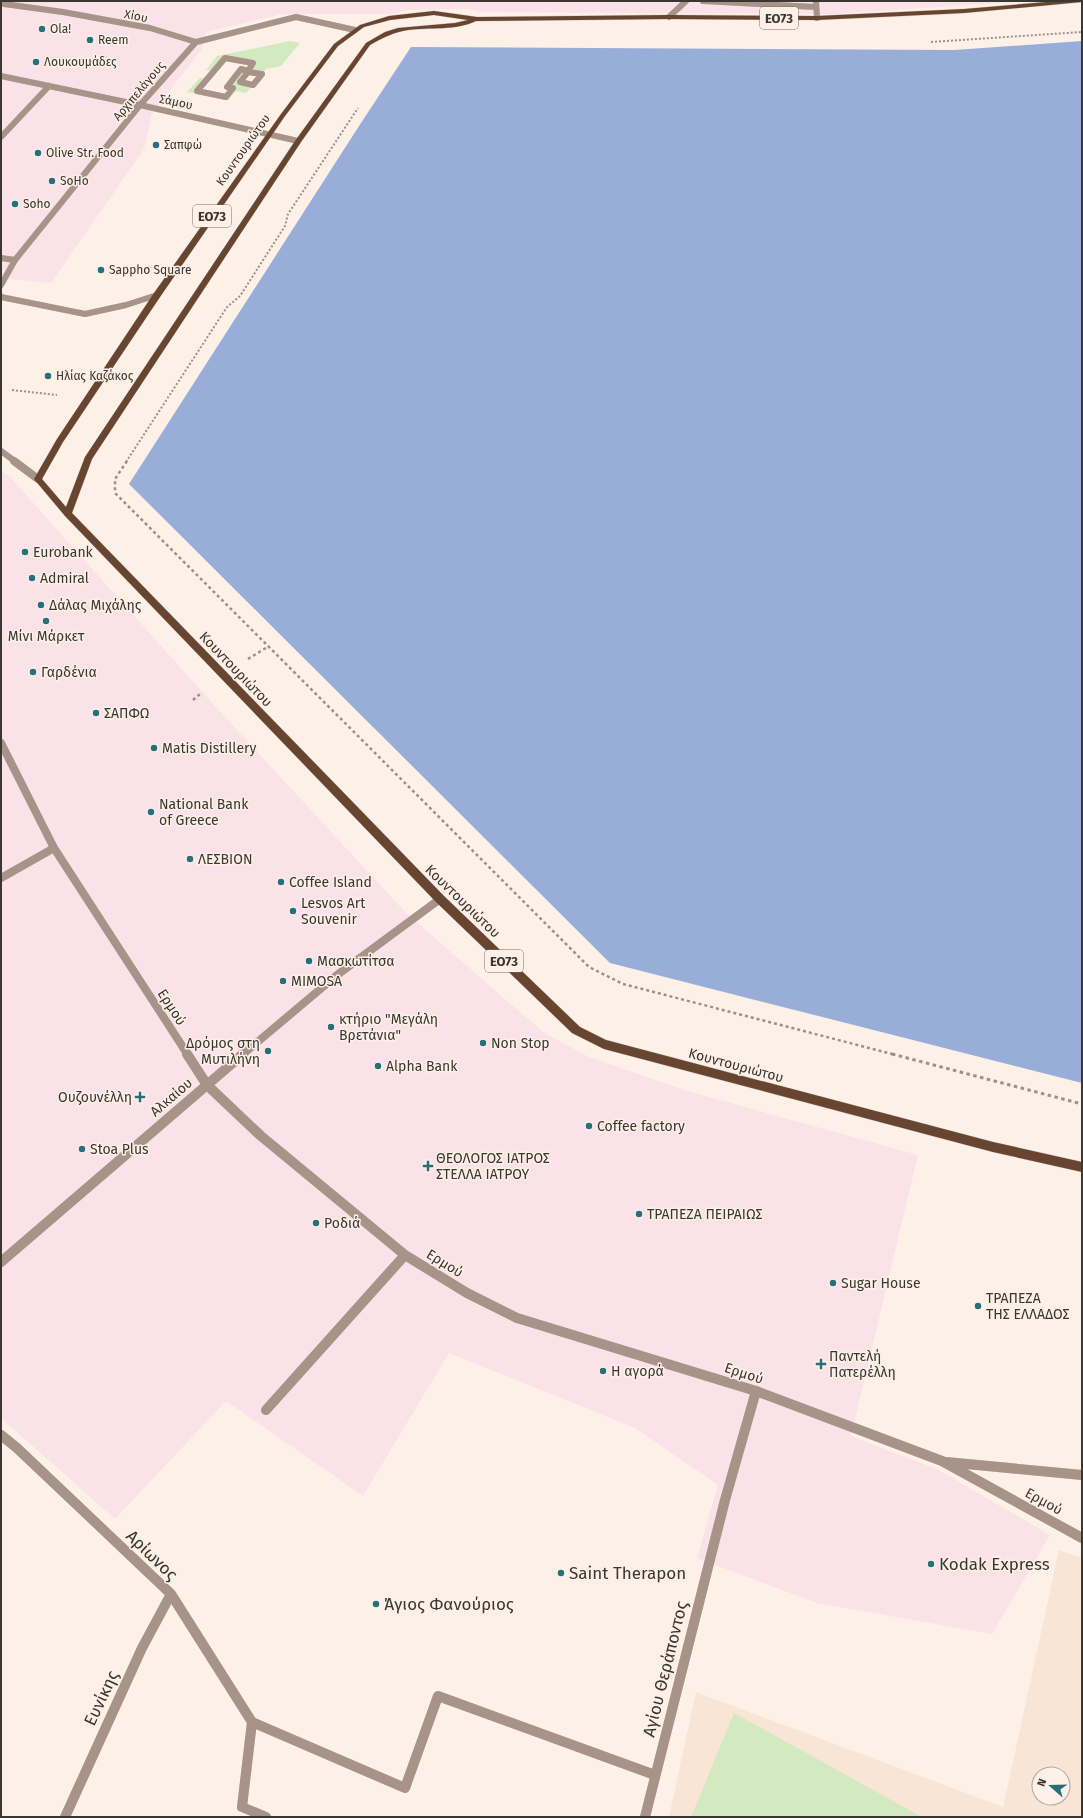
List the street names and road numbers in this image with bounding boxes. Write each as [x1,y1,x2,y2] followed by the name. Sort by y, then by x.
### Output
[123,7,149,25] street label: Χίου
[760,7,798,29] road number: ΕΟ73
[110,58,168,124] street label: Αρχιπελάγους
[158,92,194,112] street label: Σάμου
[213,111,273,188] street label: Κουντουριώτου
[193,205,231,227] road number: ΕΟ73
[196,628,276,710] street label: Κουντουριώτου
[422,861,504,941] street label: Κουντουριώτου
[485,950,523,972] road number: ΕΟ73
[154,986,190,1029] street label: Ερμού
[686,1045,785,1086] street label: Κουντουριώτου
[147,1074,196,1120] street label: Αλκαίου
[423,1246,466,1281] street label: Ερμού
[722,1359,766,1388] street label: Ερμού
[1022,1484,1065,1519] street label: Ερμού
[121,1526,182,1585] street label: Αρίωνος
[638,1599,693,1739] street label: Αγίου Θεράποντος
[80,1667,123,1729] street label: Ευνίκης

